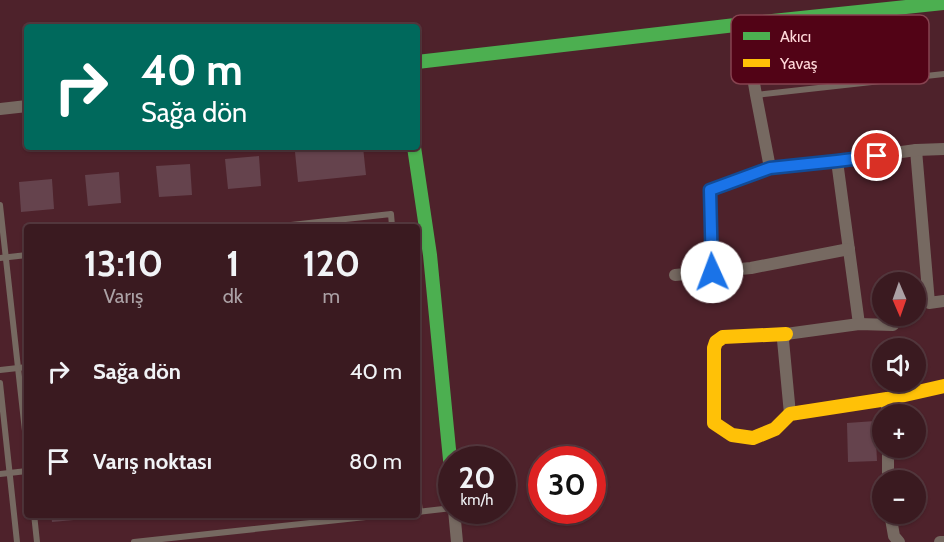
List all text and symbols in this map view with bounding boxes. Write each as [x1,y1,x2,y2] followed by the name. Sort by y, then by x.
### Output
[731,15,929,84] legend
[780,27,811,46] text: Akıcı
[141,44,243,96] text: 40 m
[42,48,120,126] icon: right
[779,54,818,73] text: Yavaş
[141,96,247,129] text: Sağa dön
[851,130,902,181] pin
[860,139,893,172] icon: arrive
[680,240,744,304] position arrow
[84,241,163,285] text: 13:10
[226,241,239,285] text: 1
[303,241,360,285] text: 120
[872,272,926,326] north arrow
[872,272,926,524] map controls
[103,284,143,308] text: Varış
[223,284,243,308] text: dk
[323,284,340,308] text: m
[872,338,926,392] button: sound
[42,355,75,388] icon: right
[93,358,181,385] text: Sağa dön
[350,358,402,385] text: 40 m
[872,404,926,458] button: +
[42,445,75,478] icon: arrive
[528,446,606,524] speed limit sign: 30
[93,448,212,475] text: Varış noktası
[349,448,402,475] text: 80 m
[458,459,496,496] text: 20
[872,470,926,524] button: −
[461,491,493,509] text: km/h

